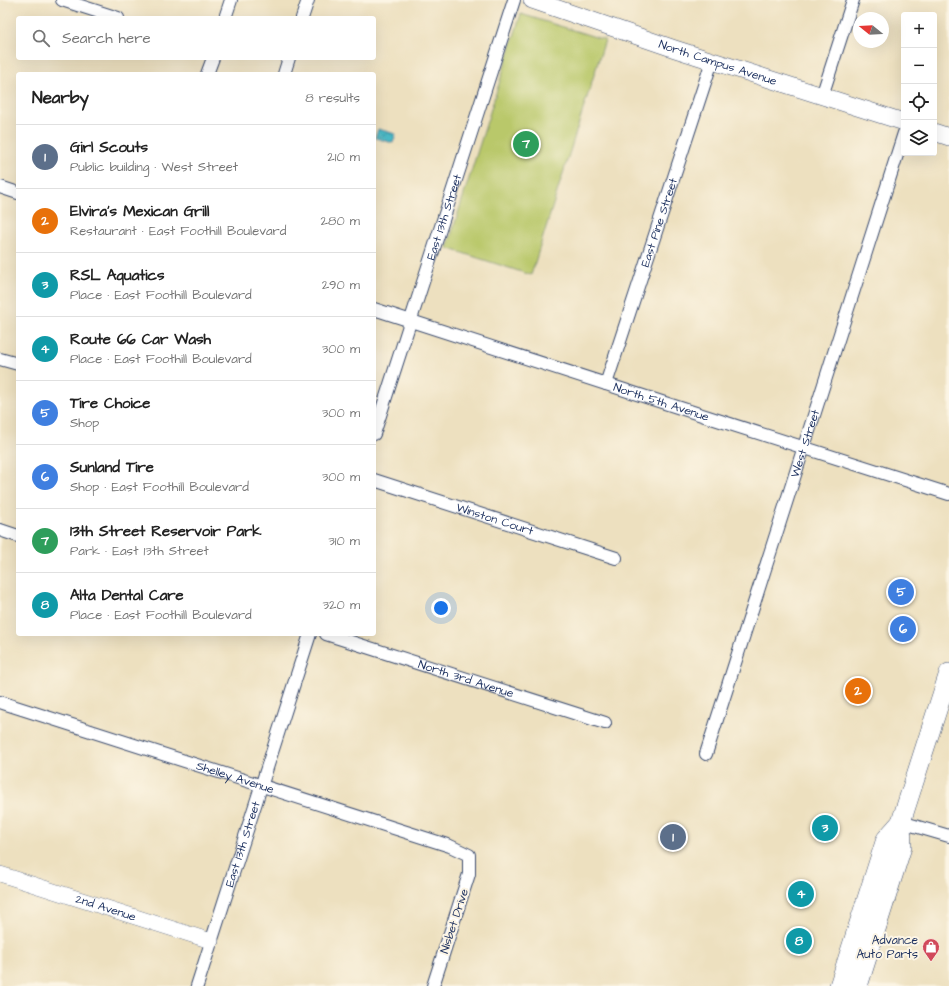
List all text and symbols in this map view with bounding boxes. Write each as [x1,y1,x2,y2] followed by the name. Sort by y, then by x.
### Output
[853,12,889,48] north arrow
[901,12,937,156] map controls
[901,12,937,48] button: +
[16,16,376,60] search box
[30,27,52,49] icon: search
[62,28,151,49] text: Search here
[656,36,779,90] street label: North Campus Avenue
[901,48,937,84] button: −
[901,84,937,120] button: locate
[32,86,89,110] text: Nearby
[305,89,360,107] text: 8 results
[901,120,937,156] button: layers
[513,129,539,159] pin: 7
[70,137,148,158] text: Girl Scouts
[44,148,46,166] text: 1
[327,148,360,166] text: 210 m
[70,158,238,176] text: Public building · West Street
[423,172,466,262] street label: East 13th Street
[637,176,682,269] street label: East Pine Street
[70,201,209,222] text: Elvira's Mexican Grill
[41,212,49,230] text: 2
[321,212,360,230] text: 280 m
[70,222,286,240] text: Restaurant · East Foothill Boulevard
[70,265,165,286] text: RSL Aquatics
[42,276,48,294] text: 3
[322,276,360,294] text: 290 m
[70,286,252,304] text: Place · East Foothill Boulevard
[70,329,211,350] text: Route 66 Car Wash
[41,340,49,358] text: 4
[322,340,360,358] text: 300 m
[70,350,252,368] text: Place · East Foothill Boulevard
[611,379,712,426] street label: North 5th Avenue
[70,393,150,414] text: Tire Choice
[40,404,50,422] text: 5
[322,404,360,422] text: 300 m
[787,407,824,480] street label: West Street
[70,414,99,432] text: Shop
[70,457,154,478] text: Sunland Tire
[41,468,49,486] text: 6
[322,468,360,486] text: 300 m
[70,478,249,496] text: Shop · East Foothill Boulevard
[454,499,536,540] street label: Winston Court
[70,521,262,542] text: 13th Street Reservoir Park
[41,532,49,550] text: 7
[328,532,360,550] text: 310 m
[70,542,209,560] text: Park · East 13th Street
[888,577,914,607] pin: 5
[70,585,184,606] text: Alta Dental Care
[41,596,49,614] text: 8
[322,596,360,614] text: 320 m
[431,598,451,618] your location
[70,606,252,624] text: Place · East Foothill Boulevard
[890,614,916,644] pin: 6
[416,656,516,702] street label: North 3rd Avenue
[845,676,871,706] pin: 2
[194,757,277,798] street label: Shelley Avenue
[221,799,265,889] street label: East 13th Street
[812,813,838,843] pin: 3
[660,822,686,852] pin: 1
[788,879,814,909] pin: 4
[436,886,473,956] street label: Nisbet Drive
[73,890,139,926] street label: 2nd Avenue
[786,926,812,956] pin: 8
[857,932,918,963] place label: Advance Auto Parts
[921,937,941,962] shop icon: Advance Auto Parts

